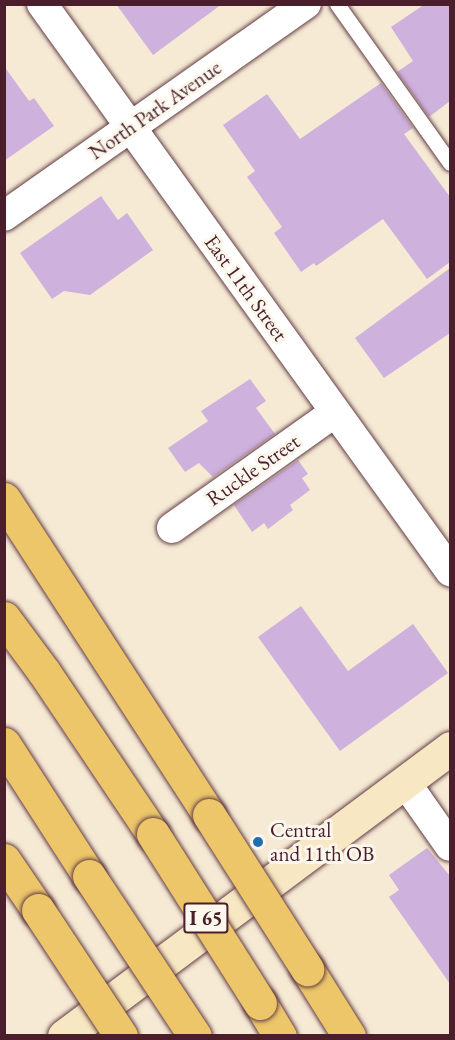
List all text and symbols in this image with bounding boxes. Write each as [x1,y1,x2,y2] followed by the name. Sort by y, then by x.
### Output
[84,55,226,165] street label: North Park Avenue
[199,230,293,346] street label: East 11th Street
[202,429,304,511] street label: Ruckle Street
[270,817,374,867] place label: Central and 11th OB
[251,835,265,849] marker: Central and 11th OB
[182,901,230,935] road number: I 65

